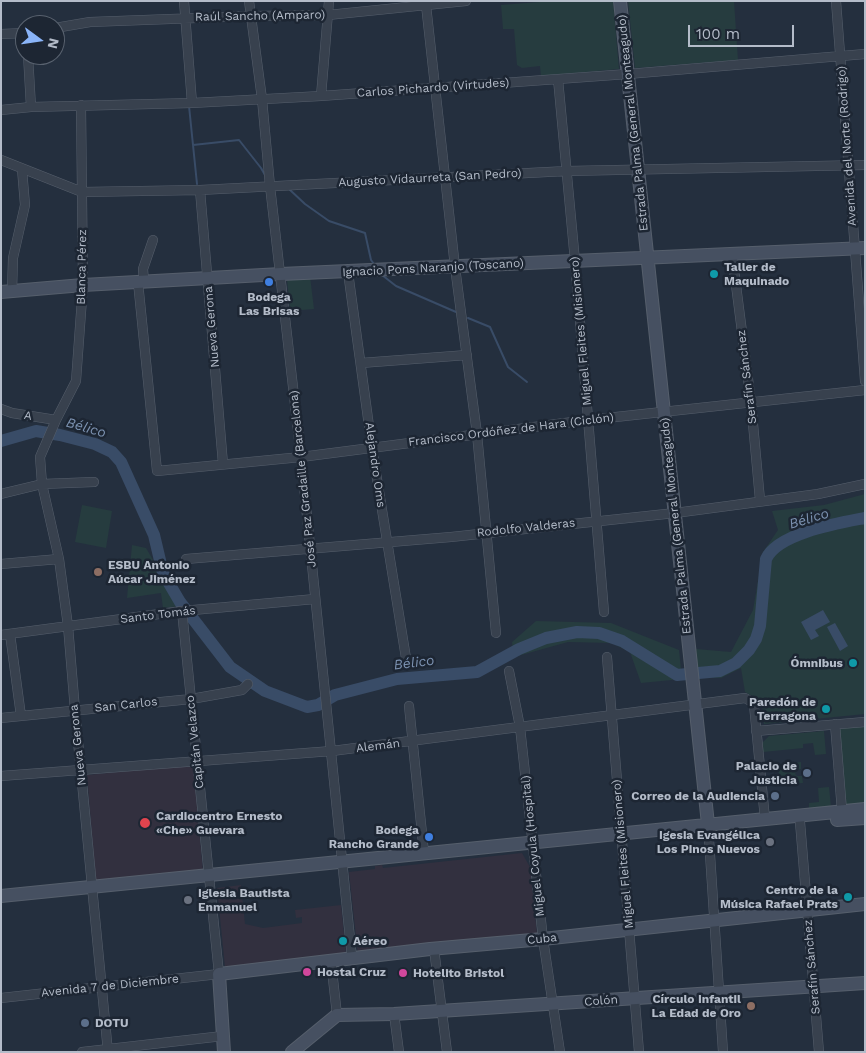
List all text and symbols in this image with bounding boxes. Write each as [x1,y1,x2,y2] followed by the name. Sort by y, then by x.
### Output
[195,8,325,24] street label: Raúl Sancho (Amparo)
[614,14,652,232] street label: Estrada Palma (General Monteagudo)
[15,15,65,65] north arrow
[691,15,797,47] scale bar
[696,25,740,43] text: 100 m
[45,36,63,50] text: N
[834,66,860,226] street label: Avenida del Norte (Rodrigo)
[356,75,510,101] street label: Carlos Pichardo (Virtudes)
[338,166,522,190] street label: Augusto Vidaurreta (San Pedro)
[74,229,90,305] street label: Blanca Pérez
[342,256,524,280] street label: Ignacio Pons Naranjo (Toscano)
[567,256,595,406] street label: Miguel Fleites (Misionero)
[724,260,789,288] place label: Taller de Maquinado
[708,268,720,280] marker: Taller de Maquinado
[263,276,275,288] marker: Bodega Las Brisas
[201,286,223,368] street label: Nueva Gerona
[239,290,299,318] place label: Bodega Las Brisas
[734,329,760,425] street label: Serafín Sánchez
[287,390,319,568] street label: José Paz Gradaille (Barcelona)
[23,408,33,424] street label: A
[407,410,615,450] street label: Francisco Ordóñez de Hara (Ciclón)
[64,414,108,442] water label: Bélico
[657,417,695,635] street label: Estrada Palma (General Monteagudo)
[362,421,388,509] street label: Alejandro Oms
[787,505,831,533] water label: Bélico
[476,516,576,540] street label: Rodolfo Valderas
[108,558,196,586] place label: ESBU Antonio Aúcar Jiménez
[92,566,104,578] marker: ESBU Antonio Aúcar Jiménez
[120,603,196,627] street label: Santo Tomás
[393,652,435,674] water label: Bélico
[791,656,843,670] place label: Ómnibus
[847,657,859,669] marker: Ómnibus
[94,695,158,715] street label: San Carlos
[183,695,207,789] street label: Capitán Velazco
[749,695,816,723] place label: Paredón de Terragona
[820,703,832,715] marker: Paredón de Terragona
[67,704,89,786] street label: Nueva Gerona
[355,736,401,756] street label: Alemán
[736,759,797,787] place label: Palacio de Justicia
[801,767,813,779] marker: Palacio de Justicia
[518,775,548,917] street label: Miguel Coyula (Hospital)
[609,779,637,929] street label: Miguel Fleites (Misionero)
[631,789,765,803] place label: Correo de la Audiencia
[769,790,781,802] marker: Correo de la Audiencia
[156,809,282,837] place label: Cardiocentro Ernesto «Che» Guevara
[138,816,152,830] marker: Cardiocentro Ernesto «Che» Guevara
[329,823,419,851] place label: Bodega Rancho Grande
[657,828,760,856] place label: Igesia Evangélica Los Pinos Nuevos
[423,831,435,843] marker: Bodega Rancho Grande
[764,836,776,848] marker: Igesia Evangélica Los Pinos Nuevos
[720,883,838,911] place label: Centro de la Música Rafael Prats
[198,886,290,914] place label: Iglesia Bautista Enmanuel
[842,891,854,903] marker: Centro de la Música Rafael Prats
[182,894,194,906] marker: Iglesia Bautista Enmanuel
[801,919,823,1015] street label: Serafín Sánchez
[526,930,558,948] street label: Cuba
[353,934,387,948] place label: Aéreo
[337,935,349,947] marker: Aéreo
[317,965,386,979] place label: Hostal Cruz
[301,966,313,978] marker: Hostal Cruz
[413,966,504,980] place label: Hotelito Bristol
[397,967,409,979] marker: Hotelito Bristol
[40,972,180,1000] street label: Avenida 7 de Diciembre
[652,992,741,1020] place label: Círculo Infantil La Edad de Oro
[584,993,618,1009] street label: Colón
[745,1000,757,1012] marker: Círculo Infantil La Edad de Oro
[95,1016,128,1030] place label: DOTU
[79,1017,91,1029] marker: DOTU

